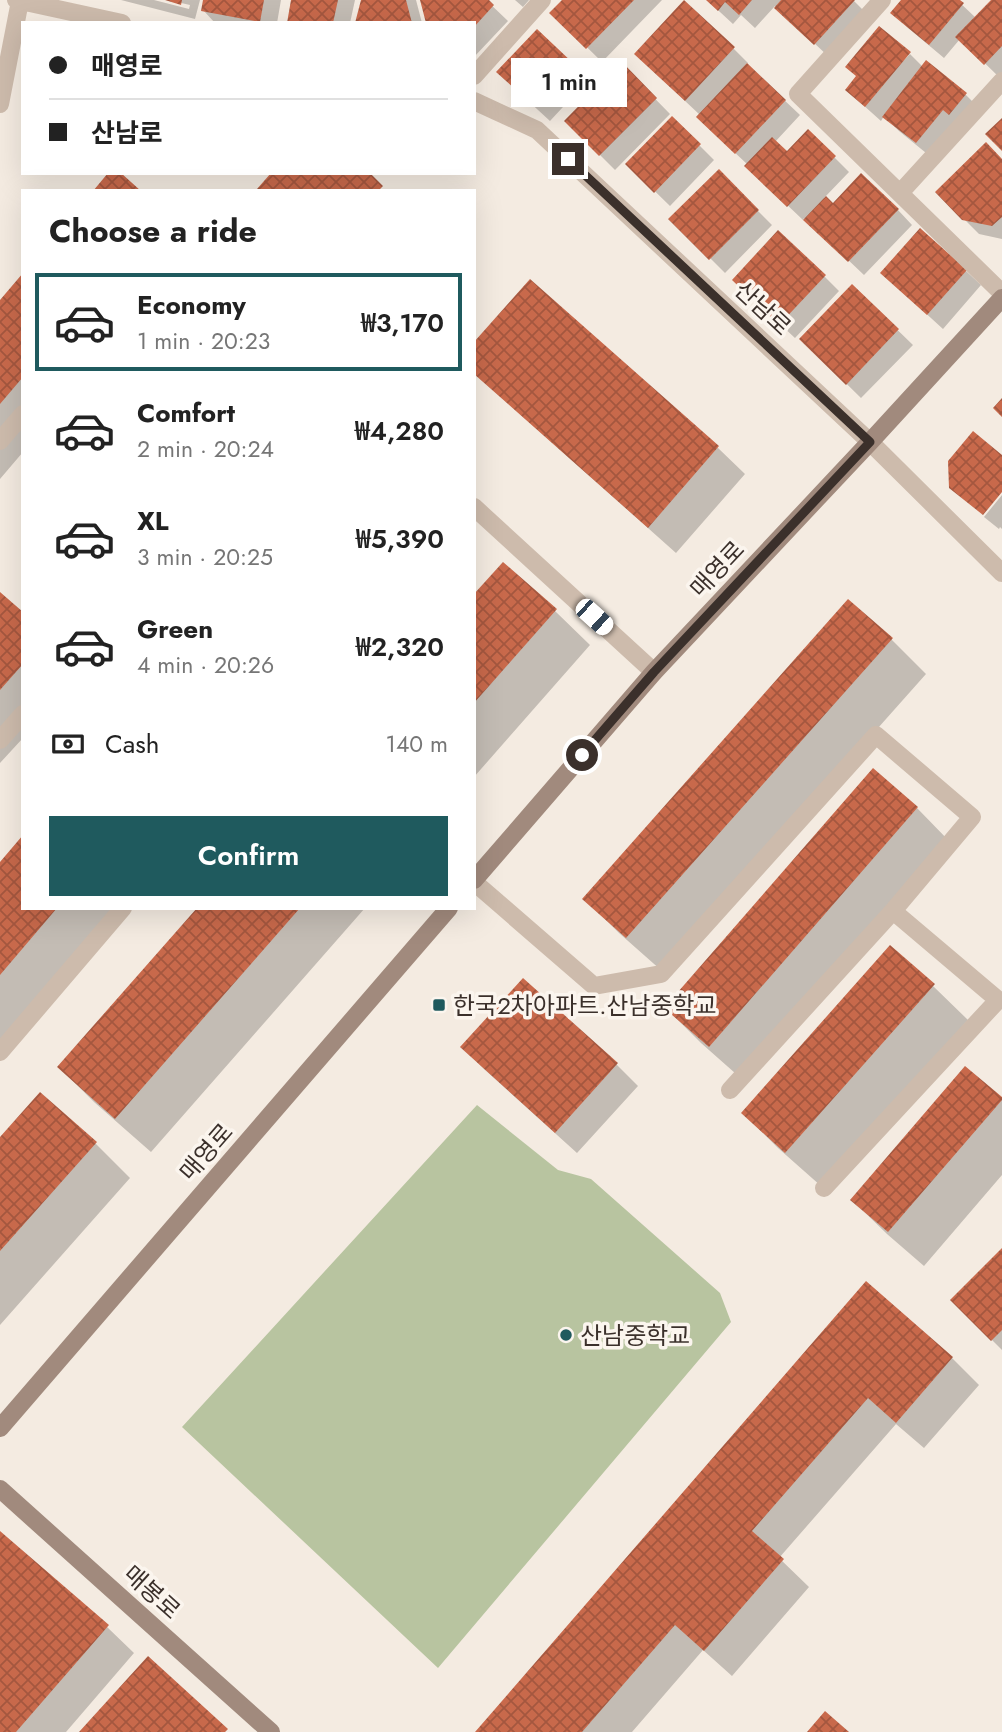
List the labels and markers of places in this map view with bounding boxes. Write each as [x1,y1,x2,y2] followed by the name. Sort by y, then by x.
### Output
[453,988,717,1023] place label: 한국2차아파트.산남중학교
[431,997,447,1013] marker: 한국2차아파트.산남중학교
[580,1318,690,1353] place label: 산남중학교
[558,1327,574,1343] marker: 산남중학교

